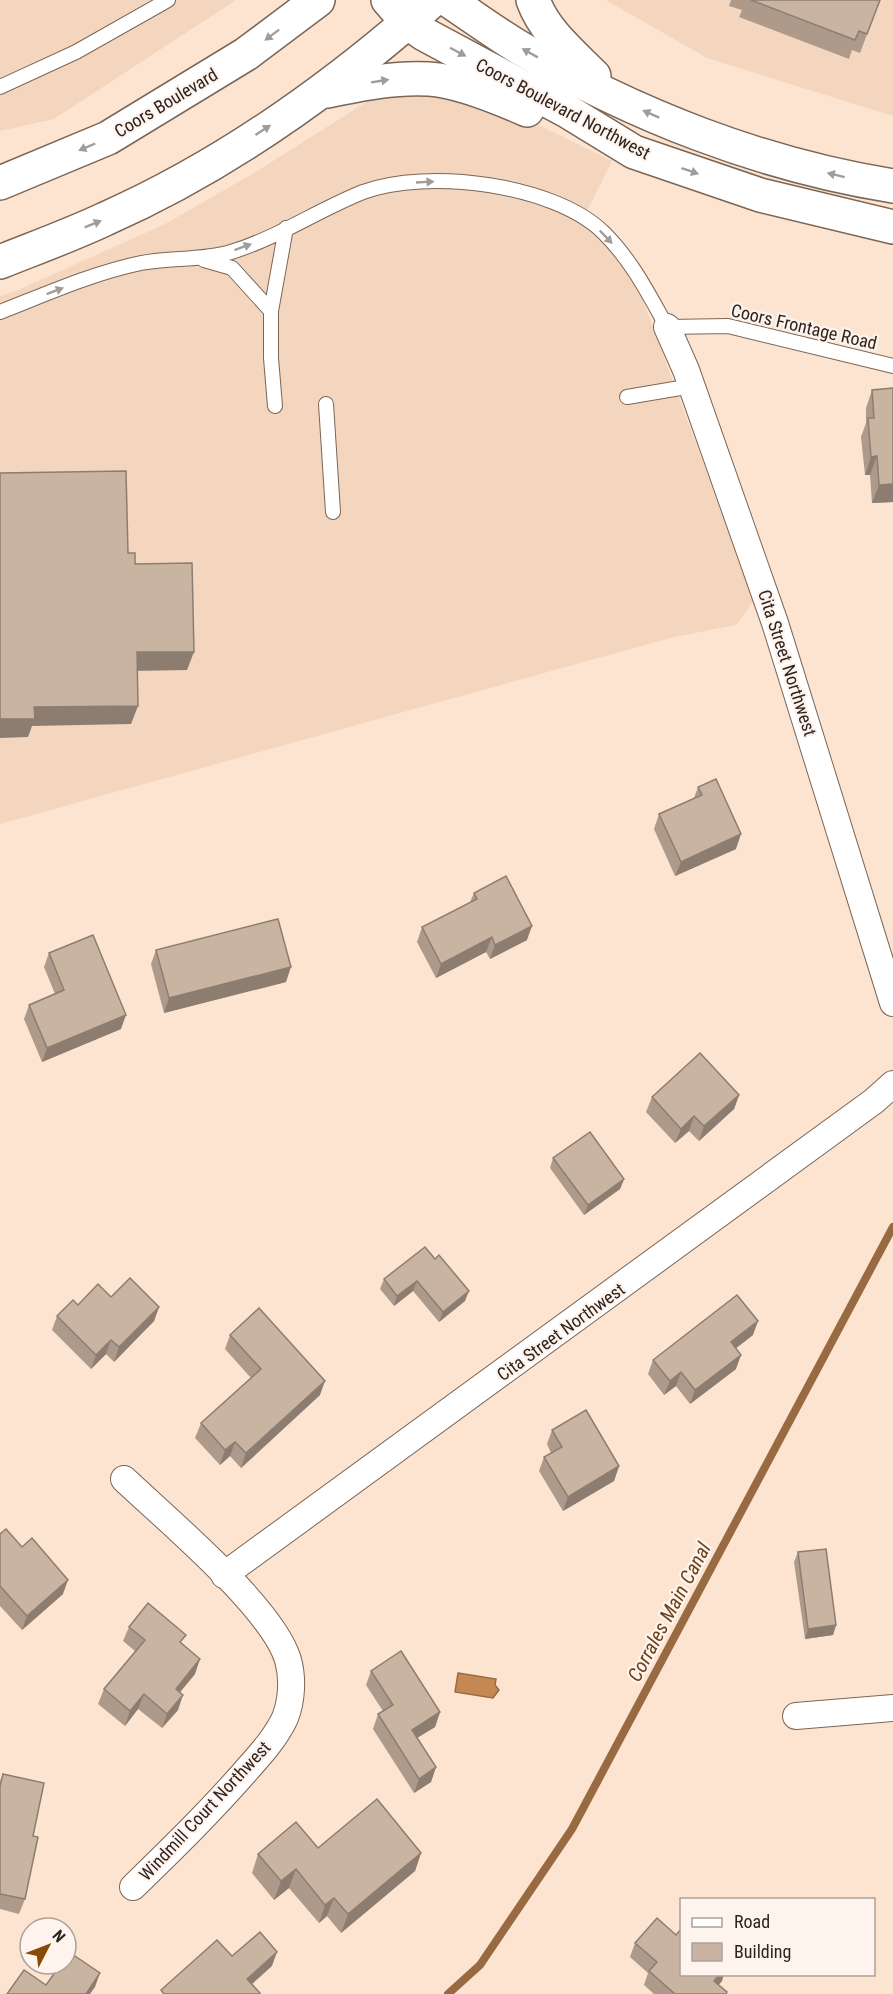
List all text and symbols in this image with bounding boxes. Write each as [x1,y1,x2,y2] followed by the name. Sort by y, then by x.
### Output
[264,29,280,41] one-way arrow
[450,47,467,57] one-way arrow
[522,49,539,59] one-way arrow
[472,54,654,163] street label: Coors Boulevard Northwest
[110,64,221,142] street label: Coors Boulevard
[371,77,390,86] one-way arrow
[642,108,660,118] one-way arrow
[255,124,271,136] one-way arrow
[78,143,96,152] one-way arrow
[681,167,699,177] one-way arrow
[826,170,845,180] one-way arrow
[416,177,435,186] one-way arrow
[84,219,102,228] one-way arrow
[599,229,613,243] one-way arrow
[235,242,253,252] one-way arrow
[46,286,64,296] one-way arrow
[729,300,879,354] street label: Coors Frontage Road
[754,587,821,739] street label: Cita Street Northwest
[493,1278,629,1385] street label: Cita Street Northwest
[622,1538,716,1686] water label: Corrales Main Canal
[135,1737,275,1885] street label: Windmill Court Northwest
[680,1898,875,1976] legend
[734,1911,770,1932] text: Road
[18,1916,78,1976] north arrow
[48,1926,69,1946] text: N
[734,1941,791,1962] text: Building

